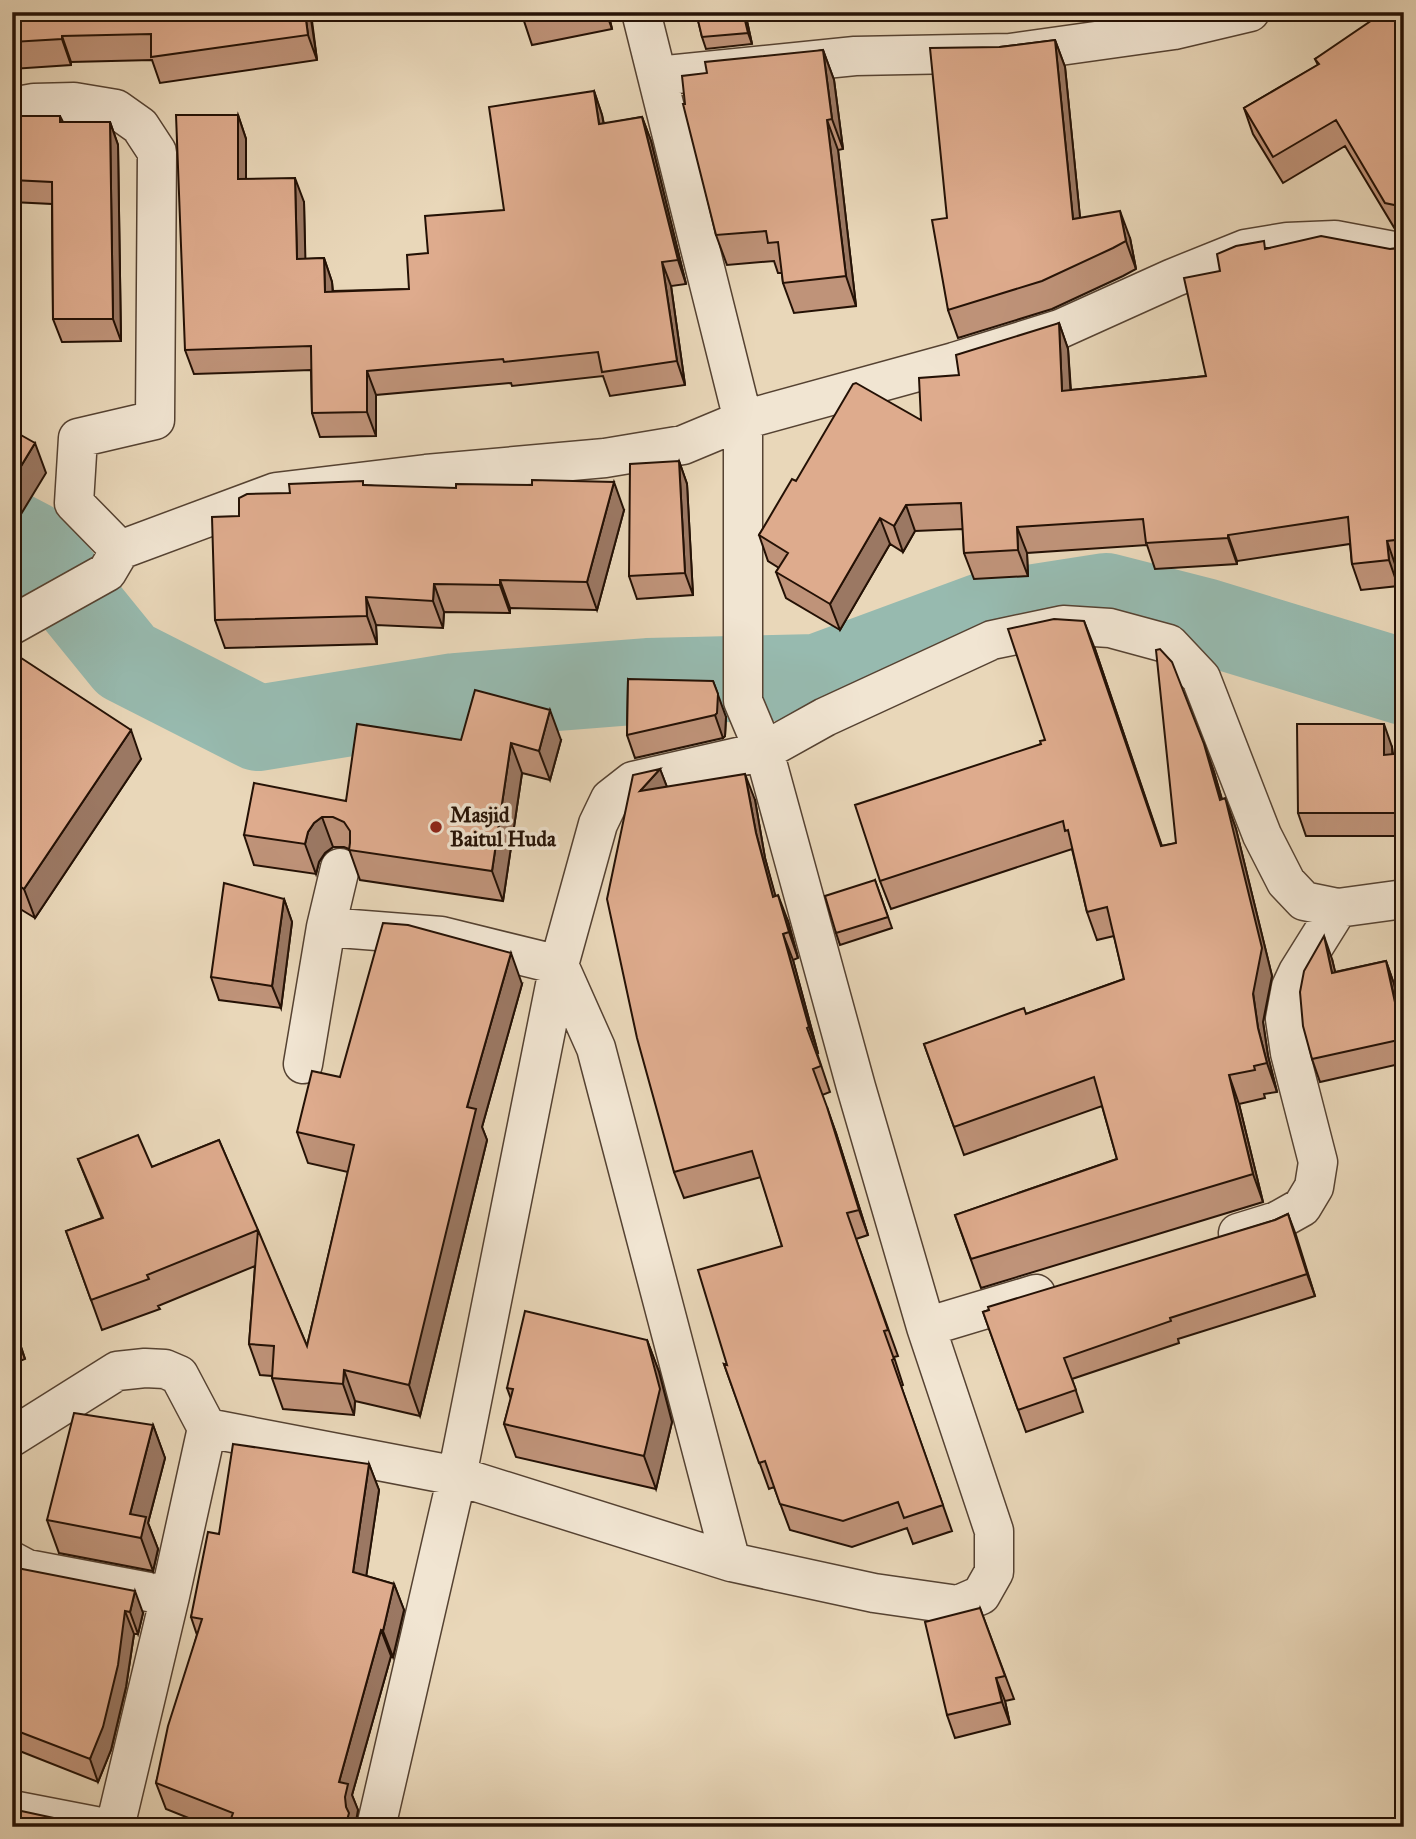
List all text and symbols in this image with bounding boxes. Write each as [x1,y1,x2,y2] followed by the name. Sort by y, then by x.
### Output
[450,802,557,852] place label: Masjid Baitul Huda
[428,819,444,835] marker: Masjid Baitul Huda

